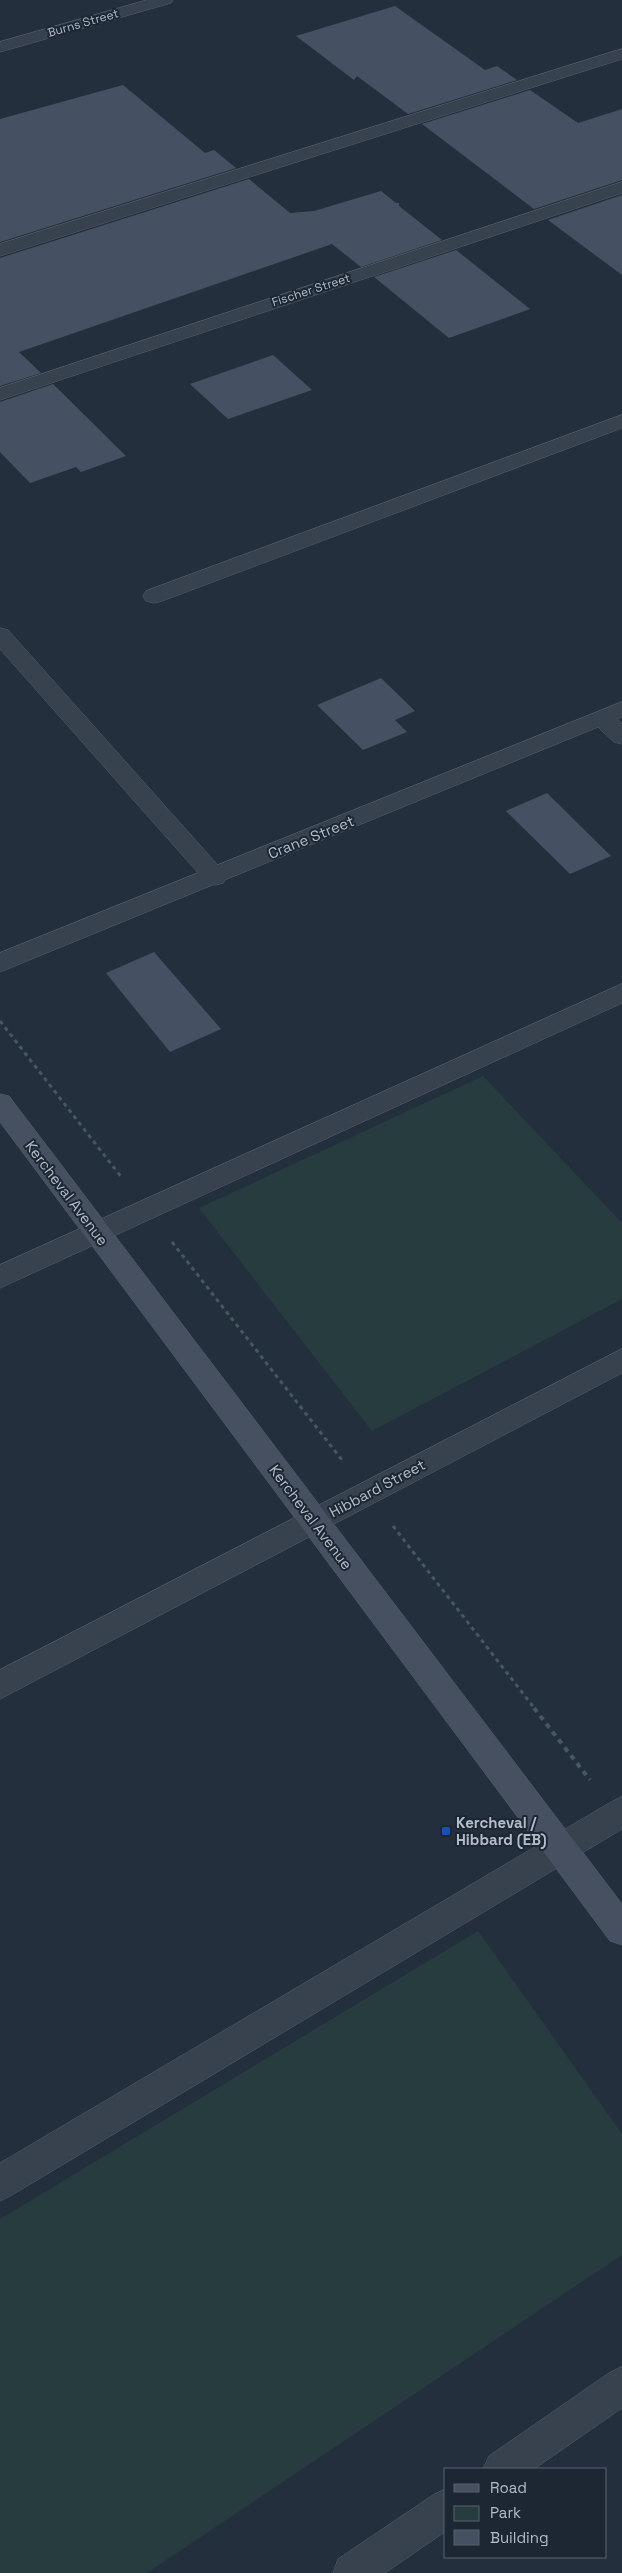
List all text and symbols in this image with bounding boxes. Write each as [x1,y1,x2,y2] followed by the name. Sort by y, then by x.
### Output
[46,5,120,41] street label: Burns Street
[270,270,352,310] street label: Fischer Street
[265,811,357,863] street label: Crane Street
[21,1137,113,1249] street label: Kercheval Avenue
[326,1455,428,1521] street label: Hibbard Street
[265,1461,357,1573] street label: Kercheval Avenue
[456,1813,547,1849] place label: Kercheval / Hibbard (EB)
[440,1825,452,1837] marker: Kercheval / Hibbard (EB)
[444,2468,607,2558] legend
[490,2478,527,2497] text: Road
[490,2503,521,2522] text: Park
[490,2528,549,2547] text: Building

